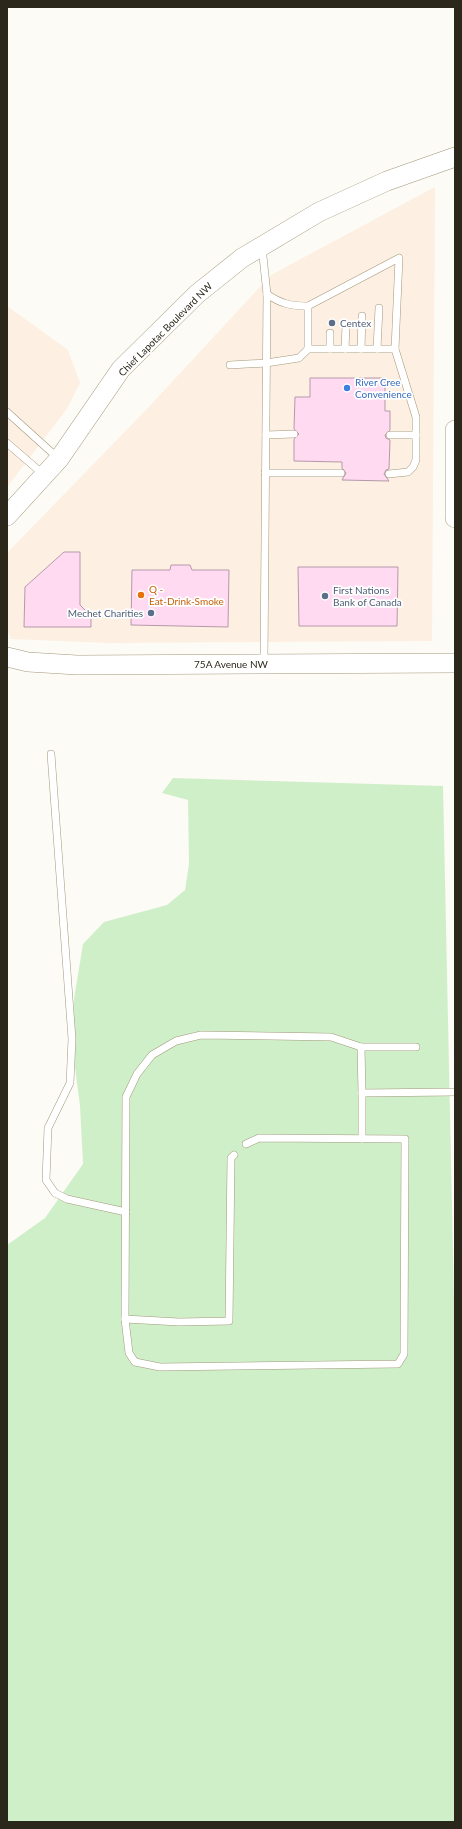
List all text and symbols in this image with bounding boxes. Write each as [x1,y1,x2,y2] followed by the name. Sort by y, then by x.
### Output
[116,279,215,378] street label: Chief Lapotac Boulevard NW
[340,317,371,329] place label: Centex
[327,318,337,328] marker: Centex
[355,376,412,400] place label: River Cree Convenience
[342,383,352,393] marker: River Cree Convenience
[149,583,224,607] place label: Q - Eat-Drink-Smoke
[333,584,402,608] place label: First Nations Bank of Canada
[136,590,146,600] marker: Q - Eat-Drink-Smoke
[320,591,330,601] marker: First Nations Bank of Canada
[68,607,143,619] place label: Mechet Charities
[146,608,156,618] marker: Mechet Charities
[194,658,269,670] street label: 75A Avenue NW

